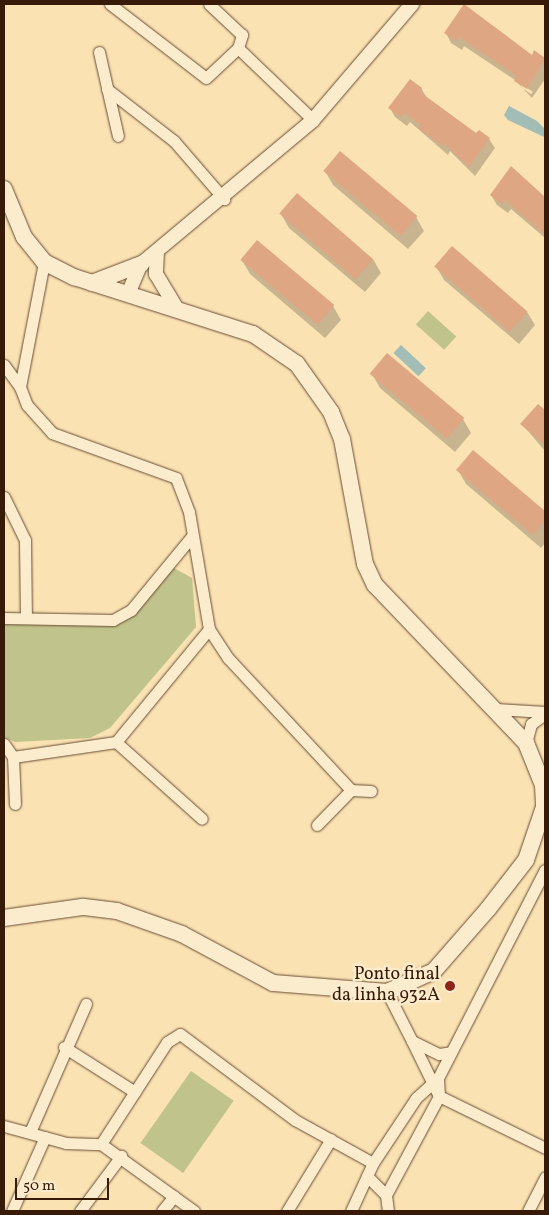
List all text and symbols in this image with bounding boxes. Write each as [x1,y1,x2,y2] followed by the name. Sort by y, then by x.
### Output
[332,965,440,1008] place label: Ponto final da linha 932A
[444,980,456,992] marker: Ponto final da linha 932A
[18,1168,111,1200] scale bar
[23,1176,55,1197] text: 50 m

